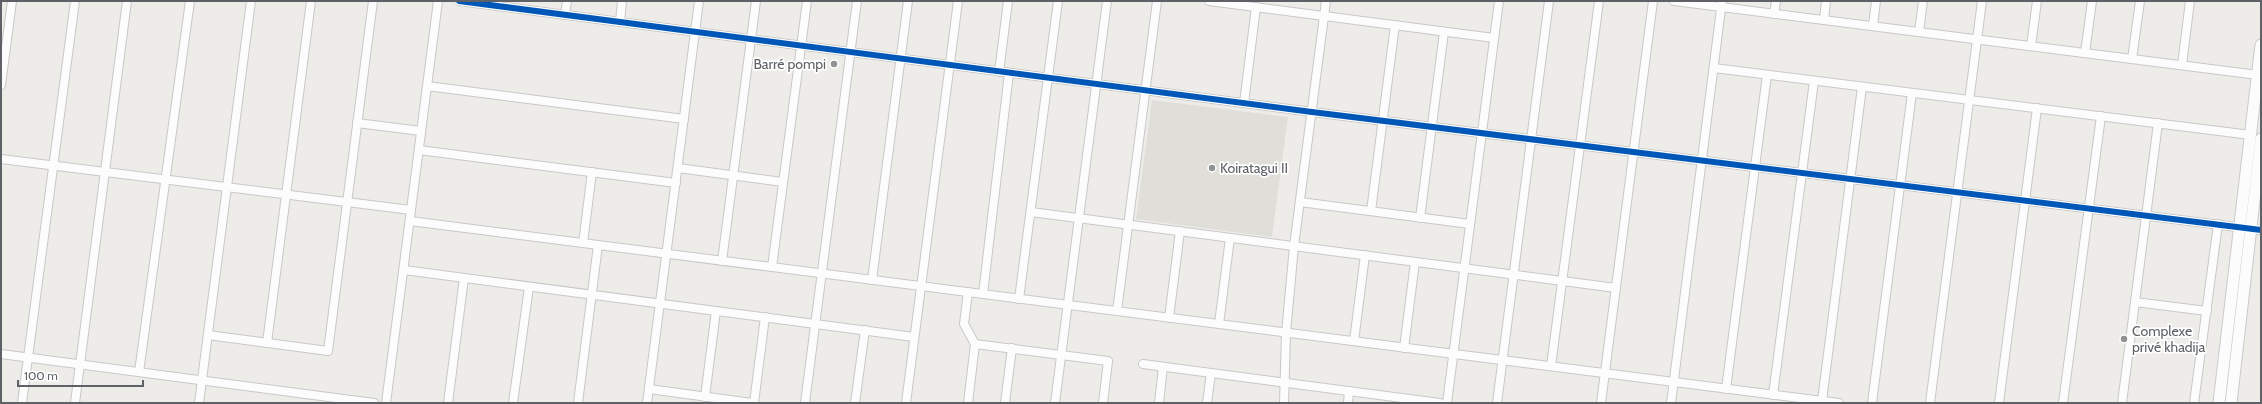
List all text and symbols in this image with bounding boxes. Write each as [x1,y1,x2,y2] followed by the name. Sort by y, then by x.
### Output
[753,55,826,73] place label: Barré pompi
[829,59,839,69] marker: Barré pompi
[1220,159,1288,177] place label: Koiratagui II
[1207,163,1217,173] marker: Koiratagui II
[2132,322,2206,356] place label: Complexe privé khadija
[2119,334,2129,344] marker: Complexe privé khadija
[18,362,143,388] scale bar
[24,368,58,383] text: 100 m

